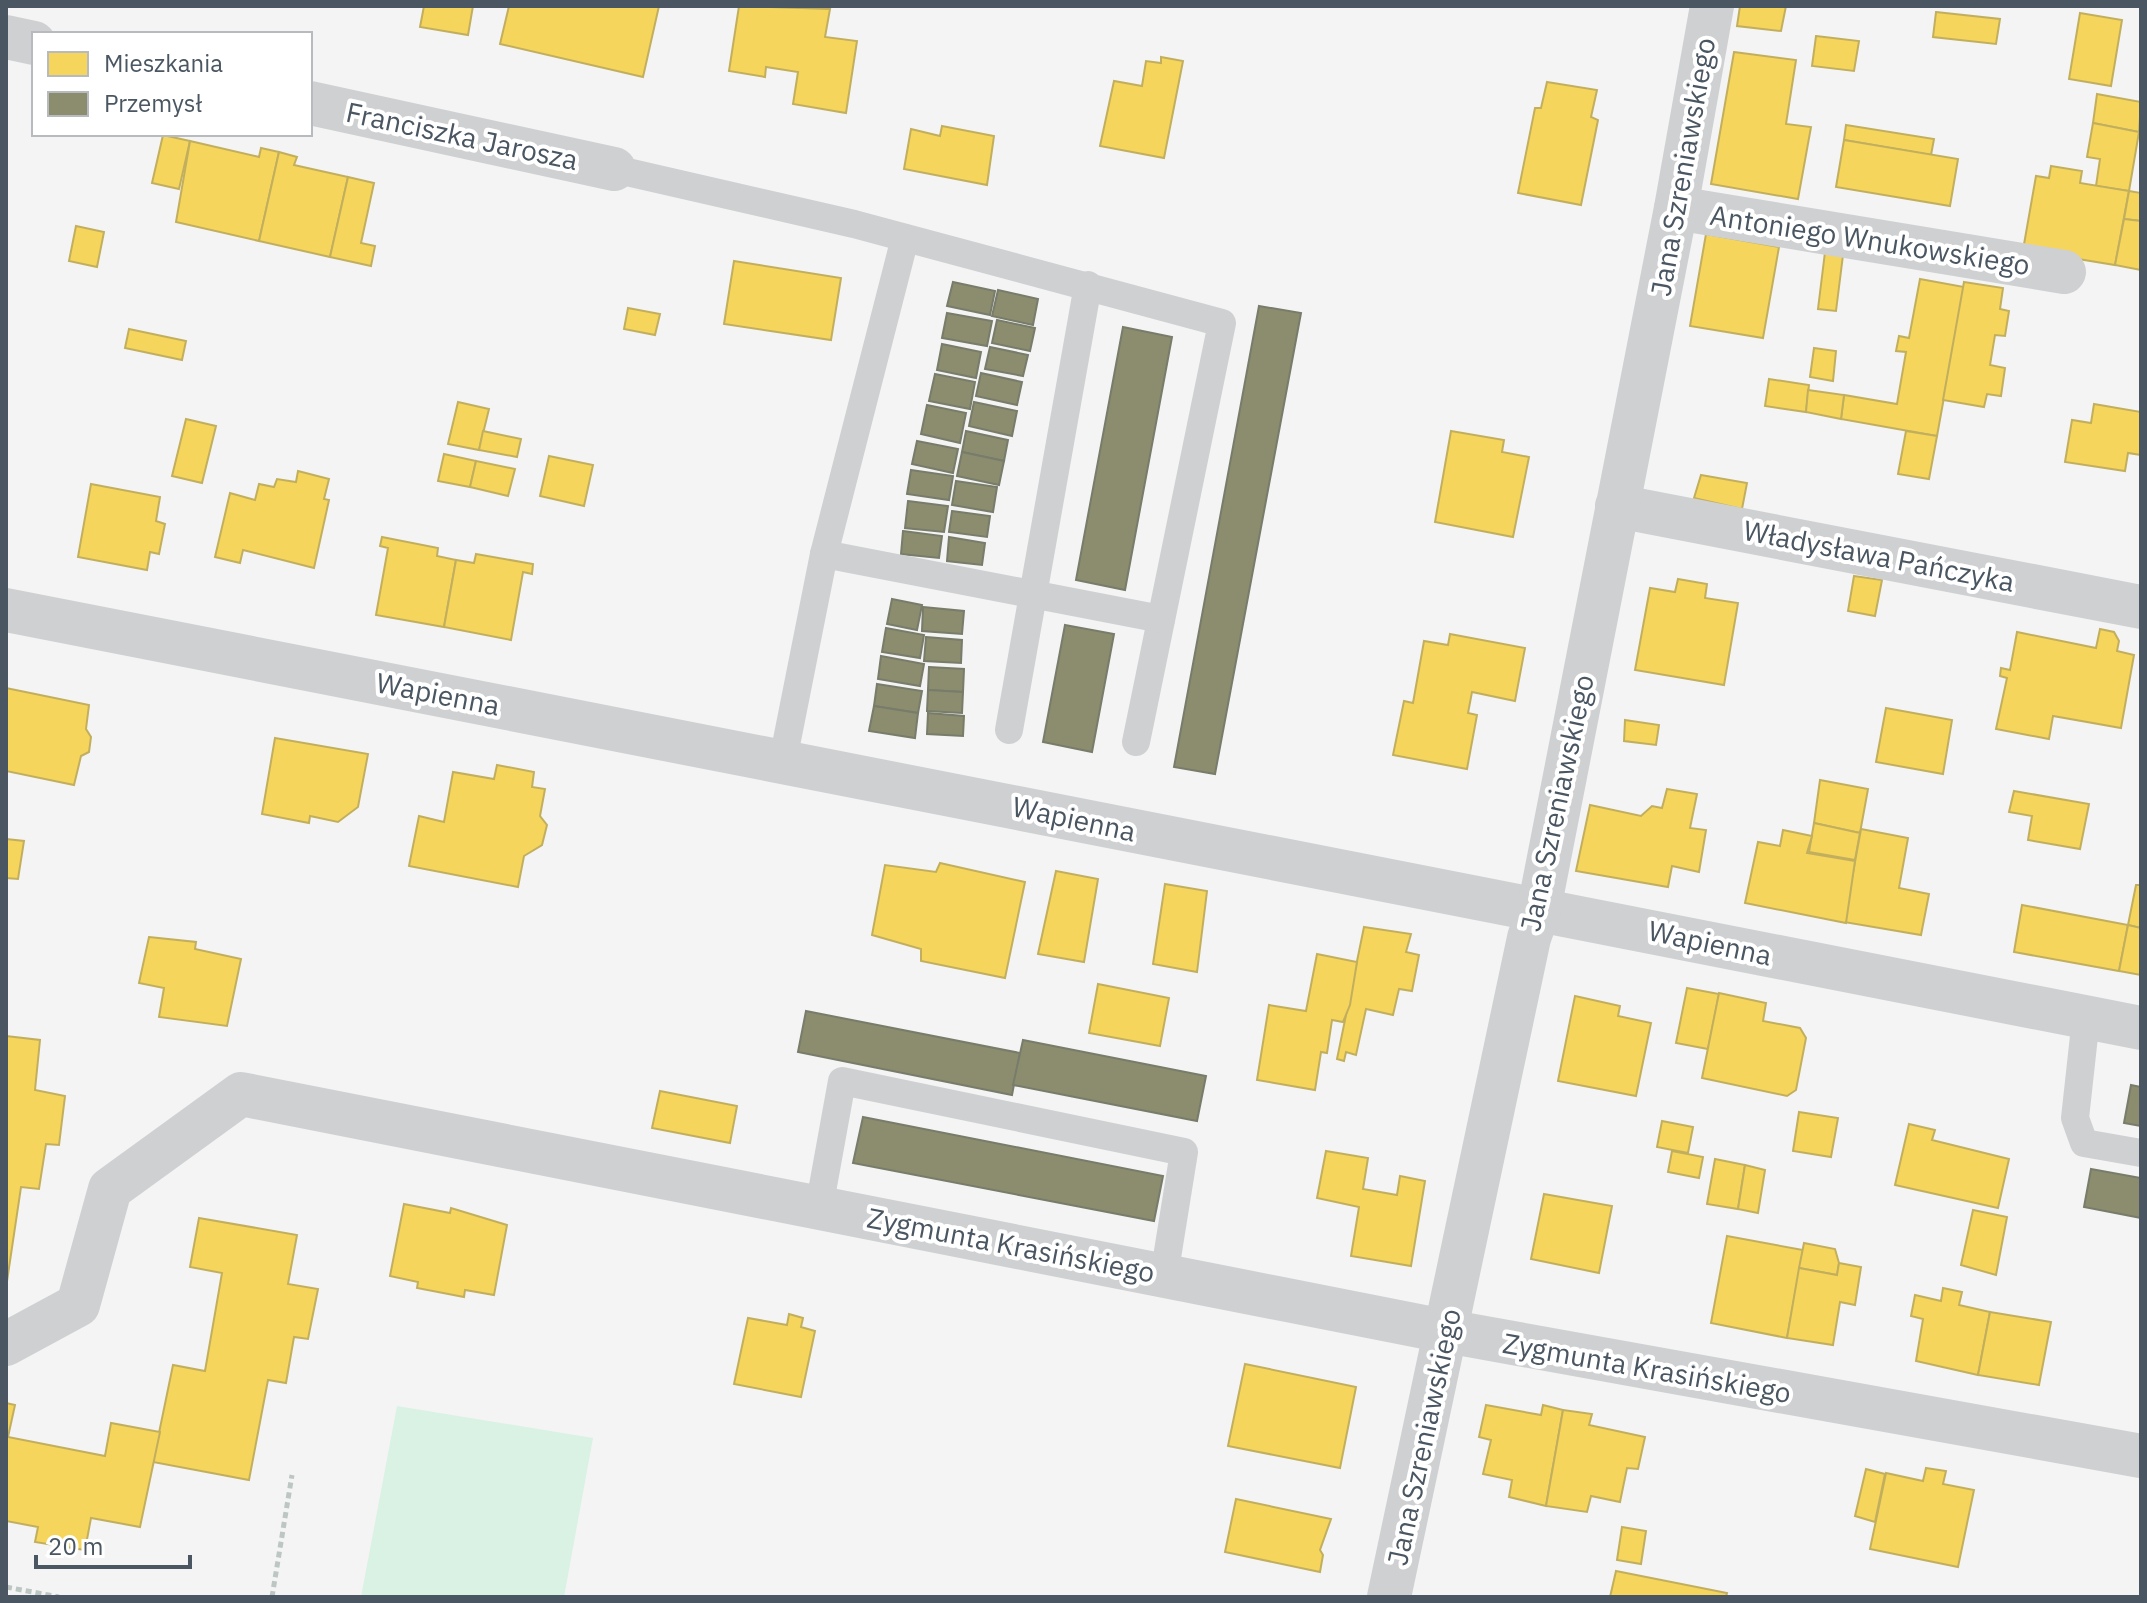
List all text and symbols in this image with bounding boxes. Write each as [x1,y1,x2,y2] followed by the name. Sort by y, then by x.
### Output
[32,32,312,136] legend
[1642,35,1723,299] street label: Jana Szreniawskiego
[104,47,223,79] text: Mieszkania
[104,87,203,119] text: Przemysł
[343,93,581,178] street label: Franciszka Jarosza
[1708,196,2033,283] street label: Antoniego Wnukowskiego
[1741,511,2018,600] street label: Władysława Pańczyka
[373,663,503,724] street label: Wapienna
[1511,671,1602,935] street label: Jana Szreniawskiego
[1009,787,1139,850] street label: Wapienna
[1645,911,1775,974] street label: Wapienna
[864,1199,1158,1291] street label: Zygmunta Krasińskiego
[1378,1305,1469,1569] street label: Jana Szreniawskiego
[1500,1324,1794,1411] street label: Zygmunta Krasińskiego
[36,1519,190,1569] scale bar
[48,1530,103,1562] text: 20 m

